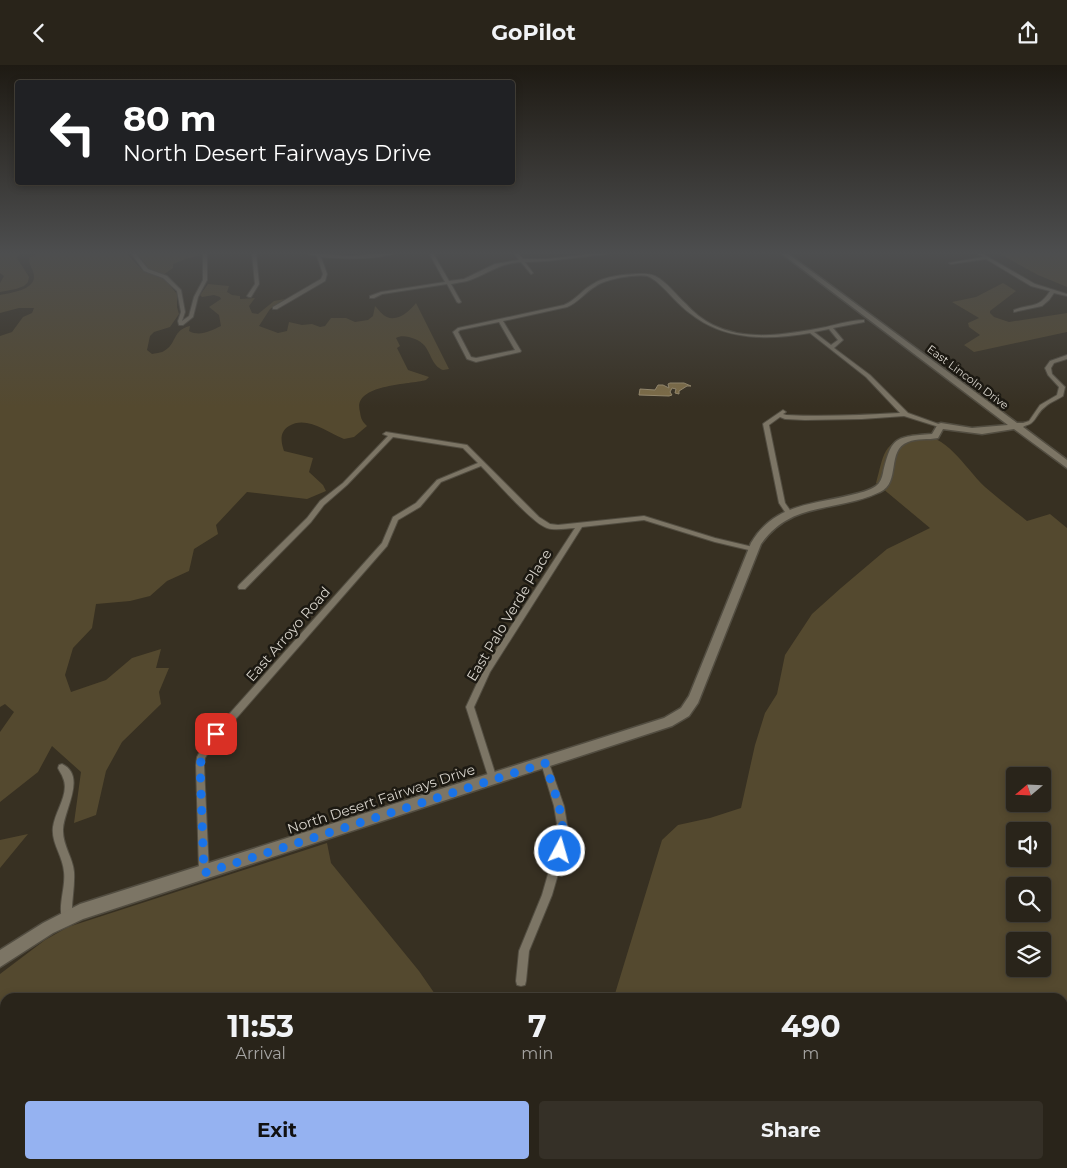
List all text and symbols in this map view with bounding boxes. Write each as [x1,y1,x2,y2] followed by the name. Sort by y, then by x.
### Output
[25,19,53,47] icon: back
[491,19,576,46] text: GoPilot
[1014,19,1042,47] icon: share
[123,97,217,140] text: 80 m
[40,100,105,165] icon: left
[123,140,432,167] text: North Desert Fairways Drive
[924,342,1012,412] street label: East Lincoln Drive
[462,546,556,684] street label: East Palo Verde Place
[242,583,334,685] street label: East Arroyo Road
[195,713,237,755] pin
[202,720,230,748] icon: arrive
[285,760,477,838] street label: North Desert Fairways Drive
[1006,767,1051,813] north arrow
[1006,767,1051,977] map controls
[1006,822,1051,867] button: sound
[533,824,585,876] position arrow
[1006,877,1051,922] button: search
[1006,932,1051,977] button: layers
[227,1008,294,1045] text: 11:53
[528,1008,547,1045] text: 7
[781,1008,841,1045] text: 490
[235,1044,286,1063] text: Arrival
[521,1044,553,1063] text: min
[802,1044,819,1063] text: m
[25,1101,529,1159] button: Exit
[539,1101,1043,1159] button: Share

